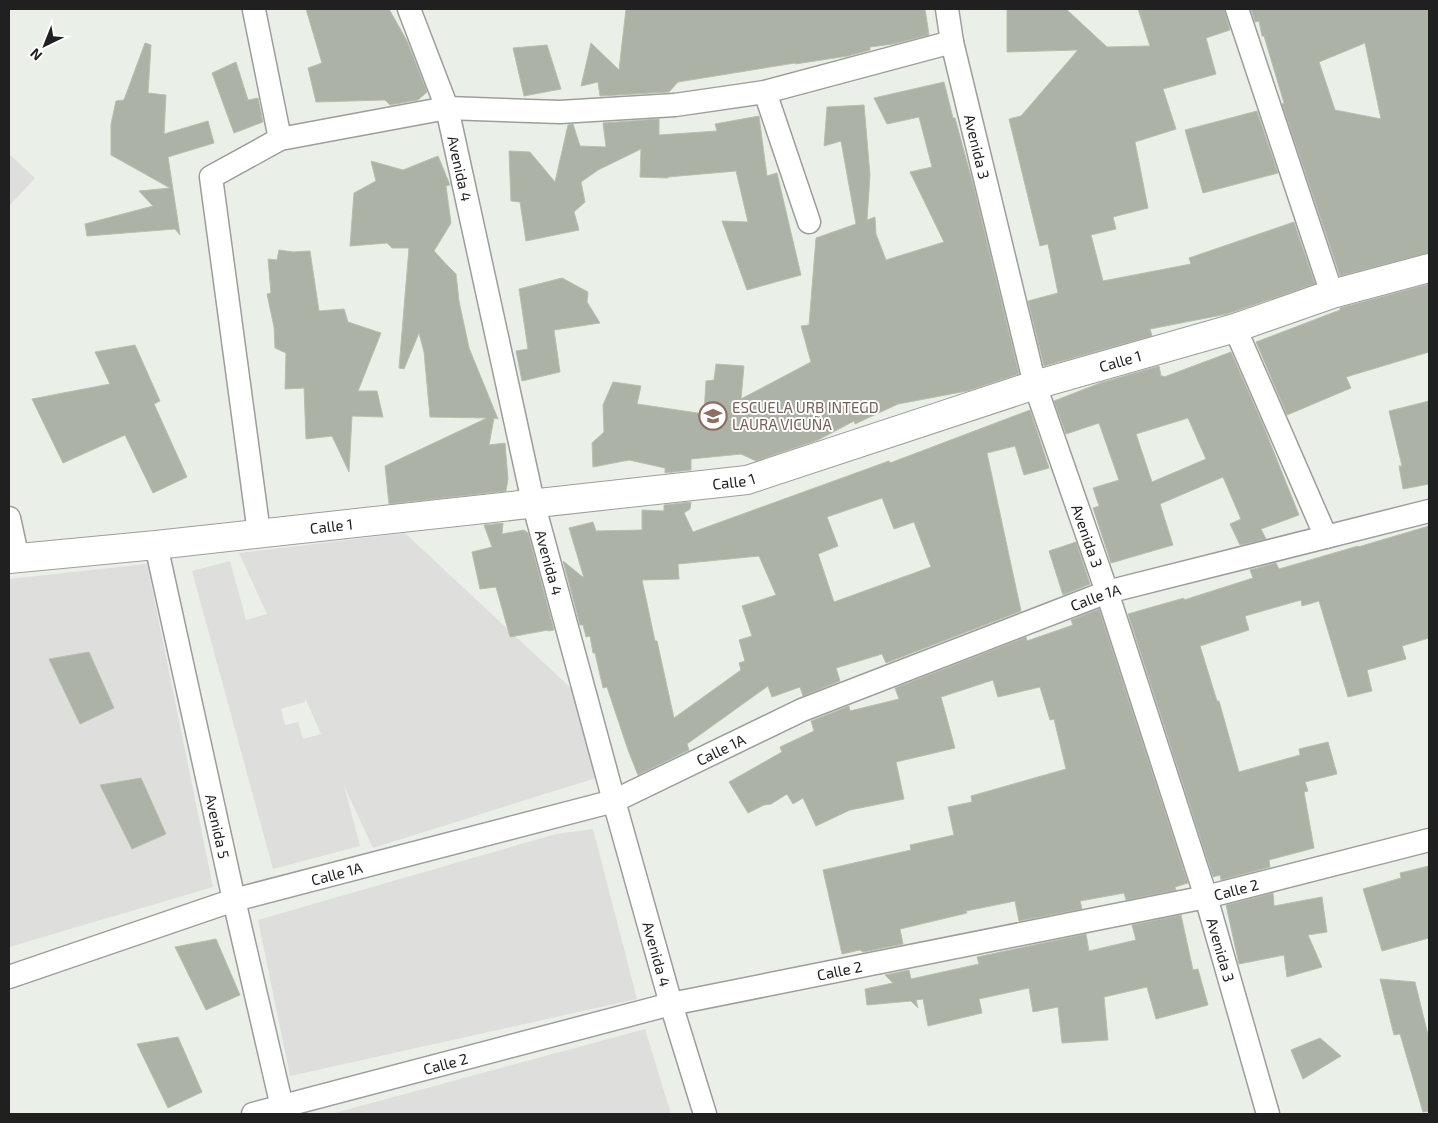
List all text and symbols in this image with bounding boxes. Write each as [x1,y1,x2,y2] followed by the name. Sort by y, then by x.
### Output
[20,20,70,70] north arrow
[26,45,45,65] text: N
[961,112,994,181] street label: Avenida 3
[444,134,476,203] street label: Avenida 4
[1097,346,1143,375] street label: Calle 1
[732,398,879,433] place label: ESCUELA URB INTEGD LAURA VICUÑA
[698,401,728,431] school or university icon: ESCUELA URB INTEGD LAURA VICUÑA
[711,469,758,493] street label: Calle 1
[1068,502,1107,570] street label: Avenida 3
[309,514,354,537] street label: Calle 1
[532,528,567,597] street label: Avenida 4
[1068,580,1123,614] street label: Calle 1A
[693,730,749,769] street label: Calle 1A
[202,792,234,860] street label: Avenida 5
[309,858,365,889] street label: Calle 1A
[1212,875,1261,904] street label: Calle 2
[1203,916,1239,984] street label: Avenida 3
[639,919,675,989] street label: Avenida 4
[815,957,864,984] street label: Calle 2
[421,1049,470,1078] street label: Calle 2

